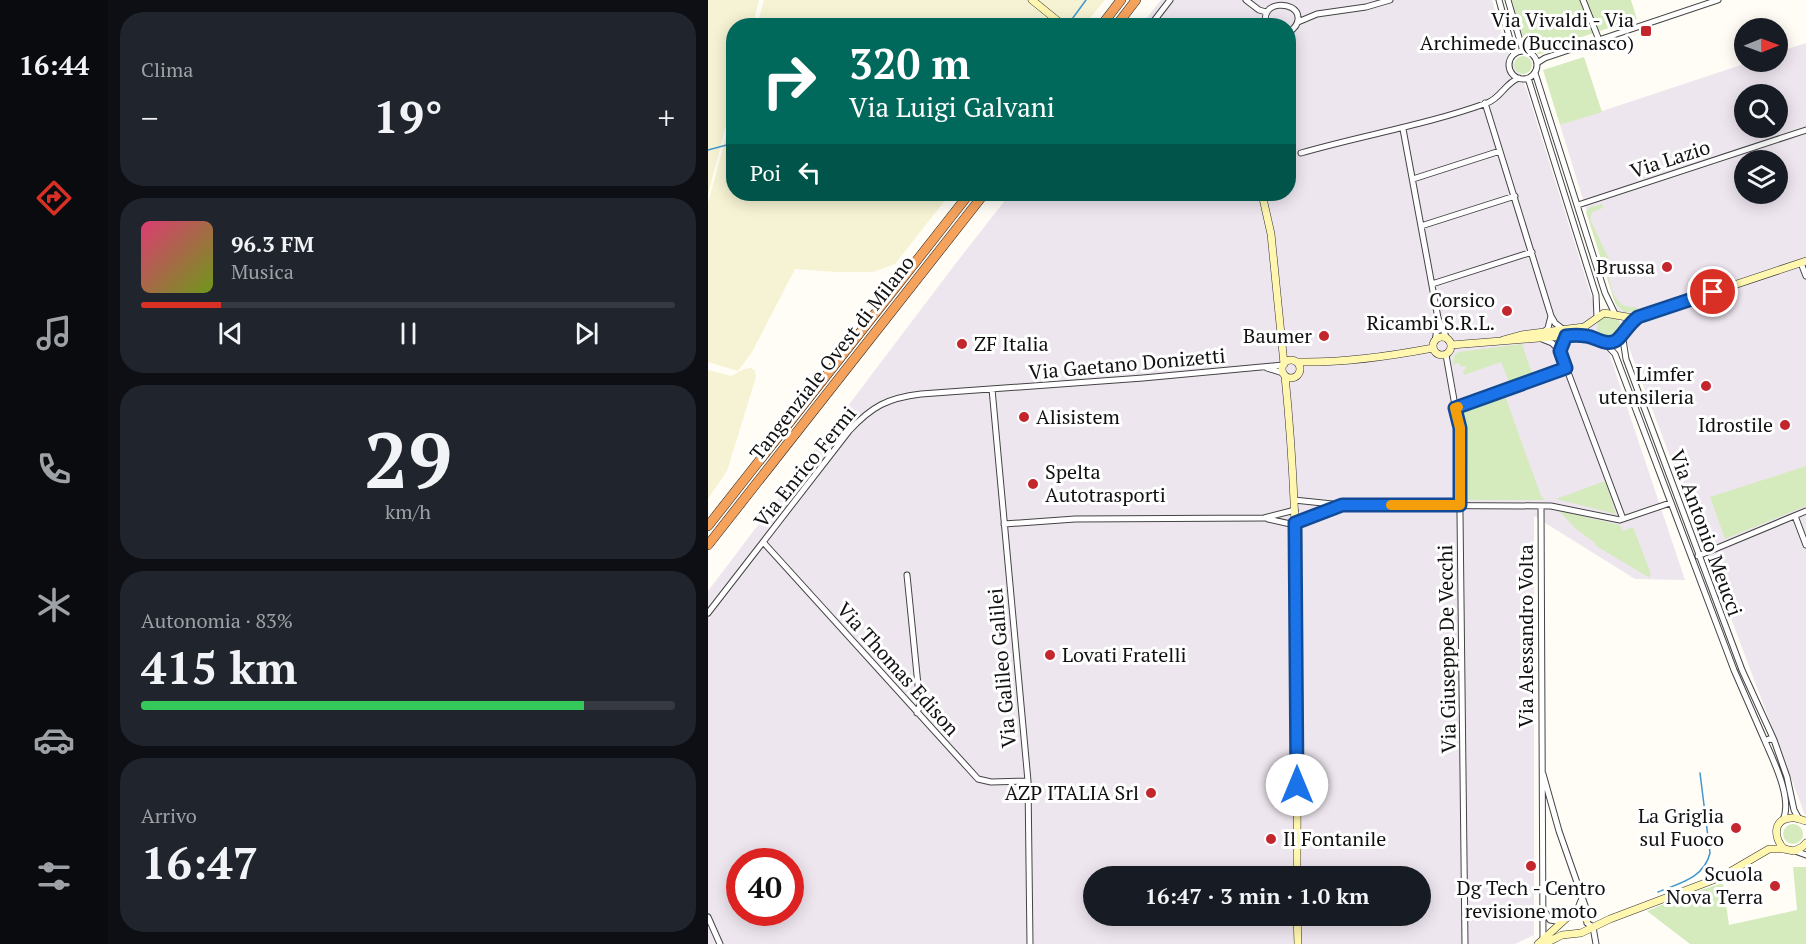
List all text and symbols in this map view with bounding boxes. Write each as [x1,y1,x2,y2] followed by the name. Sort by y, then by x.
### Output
[1420,6,1634,56] place label: Via Vivaldi - Via Archimede (Buccinasco)
[1734,18,1788,72] north arrow
[1734,18,1788,204] map controls
[1639,24,1653,38] marker: Via Vivaldi - Via Archimede (Buccinasco)
[849,35,970,91] text: 320 m
[750,42,828,120] icon: right
[19,47,89,83] text: 16:44
[141,56,193,83] text: Clima
[1734,84,1788,138] button: search
[373,86,443,146] text: 19°
[849,89,1055,125] text: Via Luigi Galvani
[141,96,159,139] text: −
[657,96,675,139] text: +
[1626,133,1713,184] street label: Via Lazio
[1734,150,1788,204] button: layers
[793,156,826,189] icon: left
[750,158,781,187] text: Poi
[33,177,75,219] icon: directions
[231,229,314,258] text: 96.3 FM
[743,250,920,466] street label: Tangenziale Ovest di Milano
[1596,253,1655,280] place label: Brussa
[231,258,294,285] text: Musica
[1660,260,1674,274] marker: Brussa
[1687,266,1738,317] pin
[1696,275,1729,308] icon: arrive
[1367,286,1495,336] place label: Corsico Ricambi S.R.L.
[1500,304,1514,318] marker: Corsico Ricambi S.R.L.
[33,312,75,354] icon: music
[214,317,247,350] icon: previous
[392,317,425,350] icon: pause
[570,317,603,350] icon: next
[1243,322,1312,349] place label: Baumer
[1317,329,1331,343] marker: Baumer
[974,330,1049,357] place label: ZF Italia
[955,337,969,351] marker: ZF Italia
[1027,341,1226,386] street label: Via Gaetano Donizetti
[1599,360,1694,410] place label: Limfer utensileria
[1699,379,1713,393] marker: Limfer utensileria
[747,400,862,533] street label: Via Enrico Fermi
[1036,403,1120,430] place label: Alisistem
[364,407,452,510] text: 29
[1017,410,1031,424] marker: Alisistem
[1698,411,1773,438] place label: Idrostile
[1778,418,1792,432] marker: Idrostile
[1664,446,1749,620] street label: Via Antonio Meucci
[33,448,75,490] icon: phone
[1045,458,1166,508] place label: Spelta Autotrasporti
[1026,477,1040,491] marker: Spelta Autotrasporti
[385,498,431,525] text: km/h
[1431,544,1462,754] street label: Via Giuseppe De Vecchi
[1512,544,1539,728] street label: Via Alessandro Volta
[33,584,75,626] icon: climate
[981,587,1022,749] street label: Via Galileo Galilei
[831,596,966,741] street label: Via Thomas Edison
[141,607,293,634] text: Autonomia · 83%
[141,637,297,697] text: 415 km
[1062,641,1186,668] place label: Lovati Fratelli
[1043,648,1057,662] marker: Lovati Fratelli
[33,719,75,761] icon: car
[1265,753,1329,817] position arrow
[1005,779,1139,806] place label: AZP ITALIA Srl
[1144,786,1158,800] marker: AZP ITALIA Srl
[141,802,197,829] text: Arrivo
[1638,802,1724,852] place label: La Griglia sul Fuoco
[1729,821,1743,835] marker: La Griglia sul Fuoco
[1283,825,1386,852] place label: Il Fontanile
[141,832,258,892] text: 16:47
[1264,832,1278,846] marker: Il Fontanile
[726,848,804,926] speed limit sign: 40
[33,855,75,897] icon: filters
[1524,859,1538,873] marker: Dg Tech - Centro revisione moto
[1666,860,1763,910] place label: Scuola Nova Terra
[1457,874,1605,924] place label: Dg Tech - Centro revisione moto
[1768,879,1782,893] marker: Scuola Nova Terra
[1145,881,1369,910] text: 16:47 · 3 min · 1.0 km

